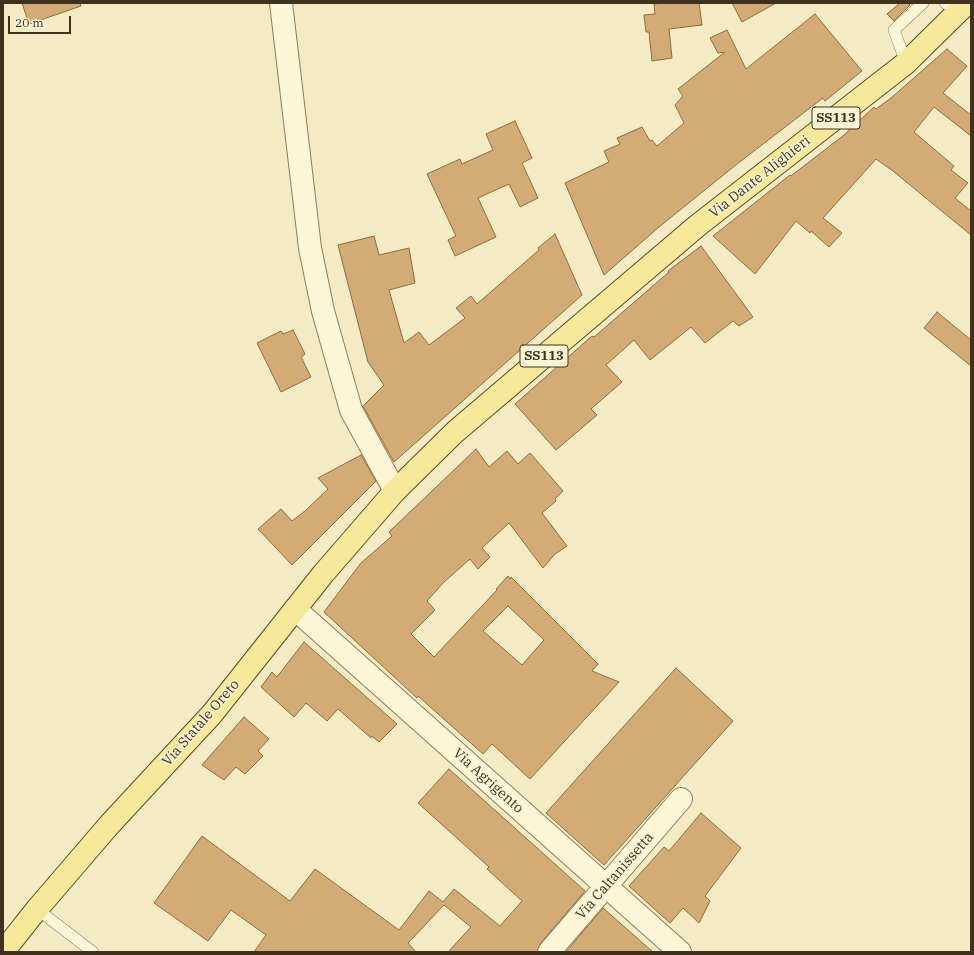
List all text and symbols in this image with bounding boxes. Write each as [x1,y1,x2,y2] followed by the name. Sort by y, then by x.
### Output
[10,8,73,34] scale bar
[15,15,44,30] text: 20 m
[812,107,860,129] road number: SS113
[706,132,814,222] street label: Via Dante Alighieri
[520,345,568,367] road number: SS113
[159,676,243,770] street label: Via Statale Oreto
[449,745,527,817] street label: Via Agrigento
[573,829,657,923] street label: Via Caltanissetta

